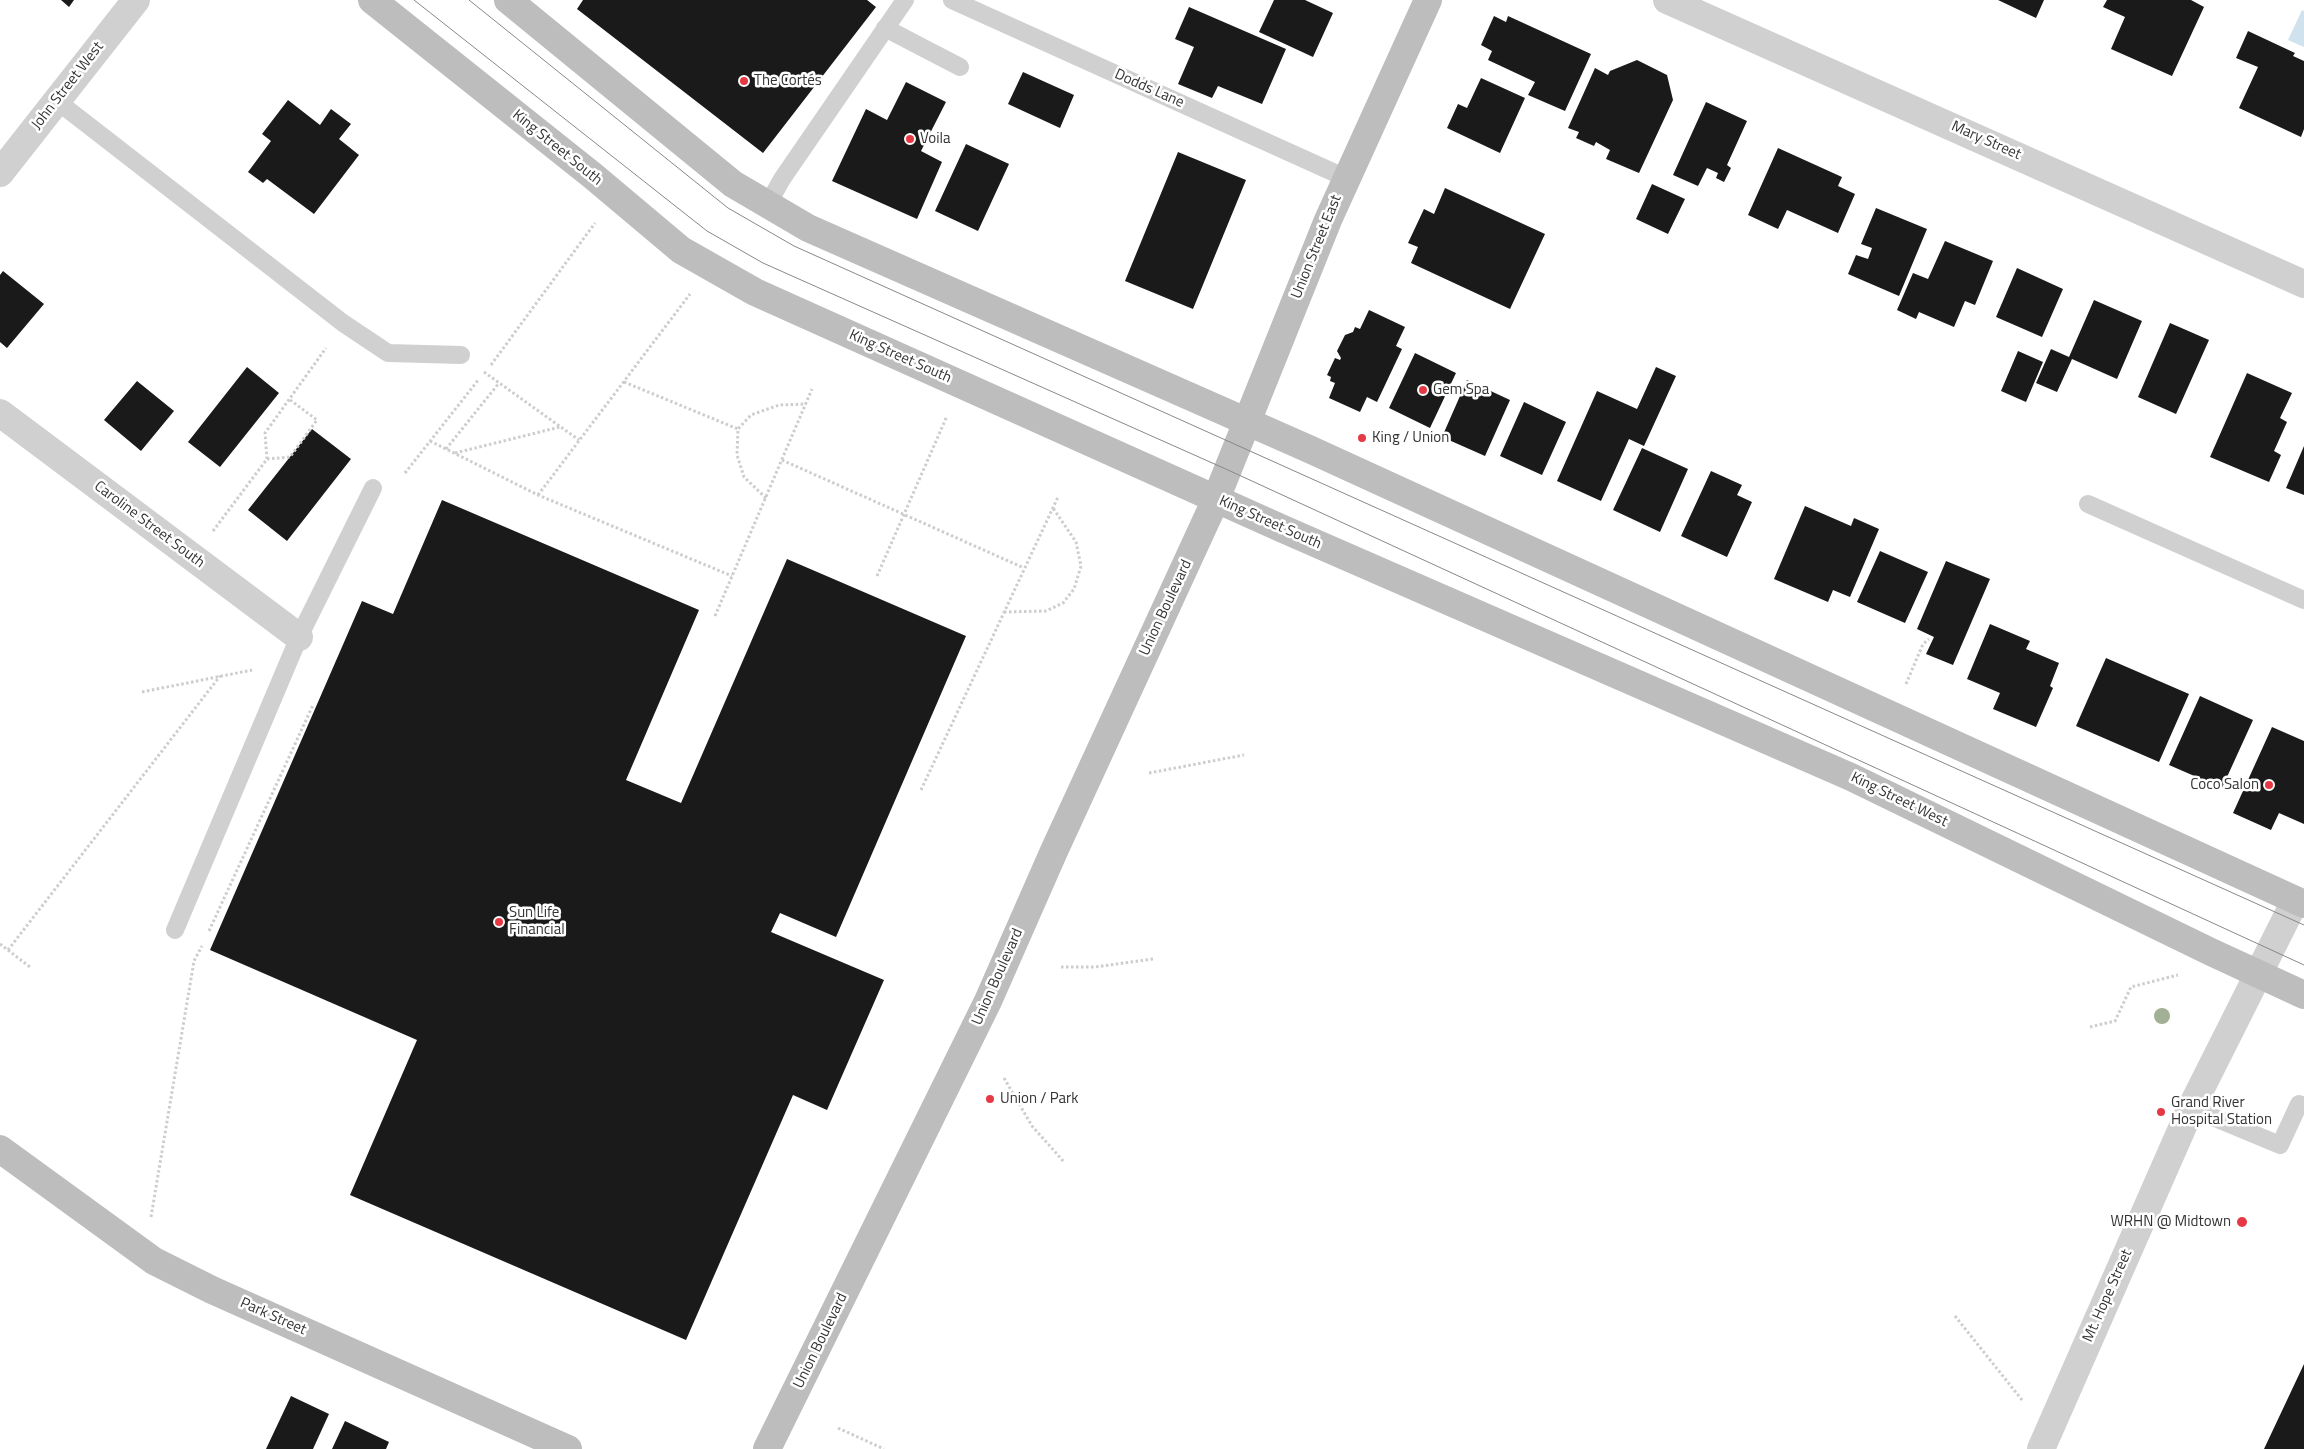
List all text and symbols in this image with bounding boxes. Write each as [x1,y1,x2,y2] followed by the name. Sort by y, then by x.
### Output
[28,39,108,133] street label: John Street West
[1112,66,1186,112] street label: Dodds Lane
[754,72,822,90] place label: The Cortés
[738,75,750,87] marker: The Cortés
[509,106,605,190] street label: King Street South
[1948,118,2024,164] street label: Mary Street
[920,130,950,148] place label: Voila
[904,133,916,145] marker: Voila
[1288,192,1346,302] street label: Union Street East
[846,326,954,388] street label: King Street South
[1433,381,1489,399] place label: Gem Spa
[1417,384,1429,396] marker: Gem Spa
[1372,429,1449,447] place label: King / Union
[1356,432,1368,444] marker: King / Union
[90,478,208,572] street label: Caroline Street South
[1216,492,1324,554] street label: King Street South
[1136,557,1196,659] street label: Union Boulevard
[1848,769,1950,831] street label: King Street West
[2190,776,2259,794] place label: Coco Salon
[2263,779,2275,791] marker: Coco Salon
[509,904,565,939] place label: Sun Life Financial
[493,916,505,928] marker: Sun Life Financial
[969,926,1027,1028] street label: Union Boulevard
[1000,1090,1078,1108] place label: Union / Park
[984,1093,996,1105] marker: Union / Park
[2171,1094,2272,1129] place label: Grand River Hospital Station
[2155,1106,2167,1118] marker: Grand River Hospital Station
[2111,1213,2231,1231] place label: WRHN @ Midtown
[2235,1215,2249,1229] marker: WRHN @ Midtown
[2079,1247,2137,1345] street label: Mt. Hope Street
[790,1290,852,1392] street label: Union Boulevard
[237,1294,309,1340] street label: Park Street

